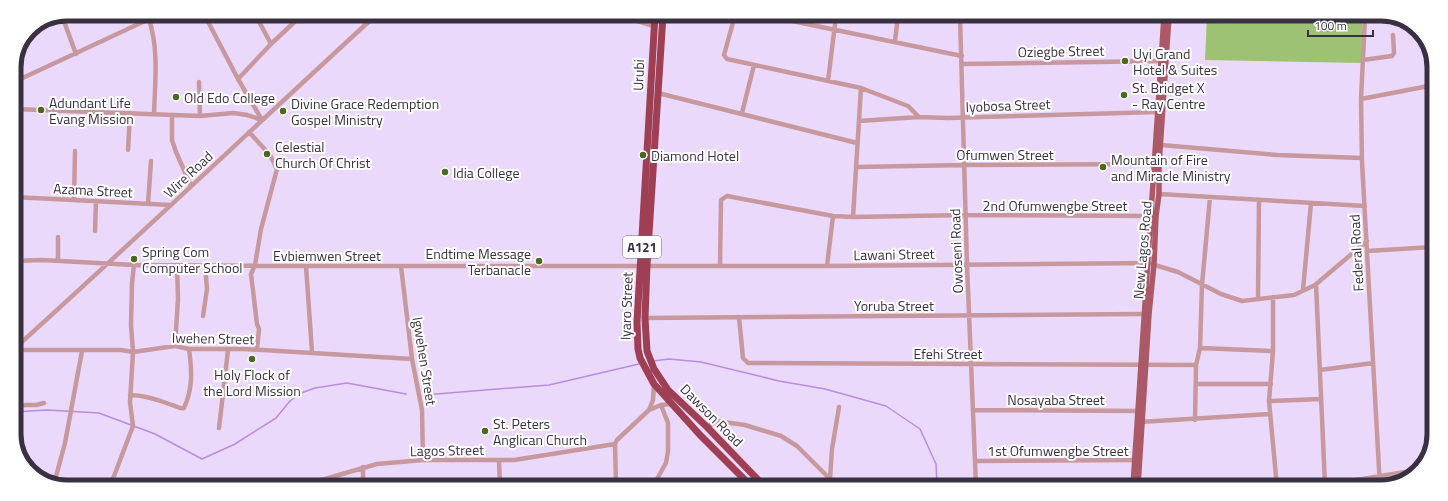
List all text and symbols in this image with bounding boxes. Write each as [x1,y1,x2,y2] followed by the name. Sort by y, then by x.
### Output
[1308,12,1373,38] scale bar
[1314,16,1347,35] text: 100 m
[1018,40,1105,62] street label: Oziegbe Street
[1133,43,1217,80] place label: Uyi Grand Hotel & Suites
[1120,56,1130,66] marker: Uyi Grand Hotel & Suites
[627,59,649,91] street label: Urubi
[1132,77,1205,114] place label: St. Bridget X - Ray Centre
[184,87,275,108] place label: Old Edo College
[1119,90,1129,100] marker: St. Bridget X - Ray Centre
[49,92,134,129] place label: Adundant Life Evang Mission
[171,92,181,102] marker: Old Edo College
[291,93,439,130] place label: Divine Grace Redemption Gospel Ministry
[965,93,1051,117] street label: Iyobosa Street
[36,105,46,115] marker: Adundant Life Evang Mission
[278,106,288,116] marker: Divine Grace Redemption Gospel Ministry
[275,136,370,173] place label: Celestial Church Of Christ
[956,144,1054,165] street label: Ofumwen Street
[651,145,739,166] place label: Diamond Hotel
[159,146,217,202] street label: Wire Road
[262,149,272,159] marker: Celestial Church Of Christ
[1111,149,1231,186] place label: Mountain of Fire and Miracle Ministry
[638,150,648,160] marker: Diamond Hotel
[453,162,520,183] place label: Idia College
[1098,162,1108,172] marker: Mountain of Fire and Miracle Ministry
[440,167,450,177] marker: Idia College
[53,177,133,203] street label: Azama Street
[983,195,1127,216] street label: 2nd Ofumwengbe Street
[1127,200,1157,300] street label: New Lagos Road
[944,208,968,294] street label: Owoseni Road
[1343,214,1369,292] street label: Federal Road
[623,236,661,258] road number: A121
[142,241,243,278] place label: Spring Com Computer School
[425,243,531,280] place label: Endtime Message Terbanacle
[853,243,935,265] street label: Lawani Street
[273,245,381,266] street label: Evbiemwen Street
[129,254,139,264] marker: Spring Com Computer School
[534,256,544,266] marker: Endtime Message Terbanacle
[614,271,638,341] street label: Iyaro Street
[854,295,934,316] street label: Yoruba Street
[408,315,442,407] street label: Igwehen Street
[172,327,254,349] street label: Iwehen Street
[913,343,983,364] street label: Efehi Street
[247,354,257,364] marker: Holy Flock of the Lord Mission
[203,364,301,401] place label: Holy Flock of the Lord Mission
[676,379,748,451] street label: Dawson Road
[1007,389,1105,410] street label: Nosayaba Street
[493,413,587,450] place label: St. Peters Anglican Church
[480,426,490,436] marker: St. Peters Anglican Church
[410,439,484,461] street label: Lagos Street
[987,440,1129,461] street label: 1st Ofumwengbe Street

